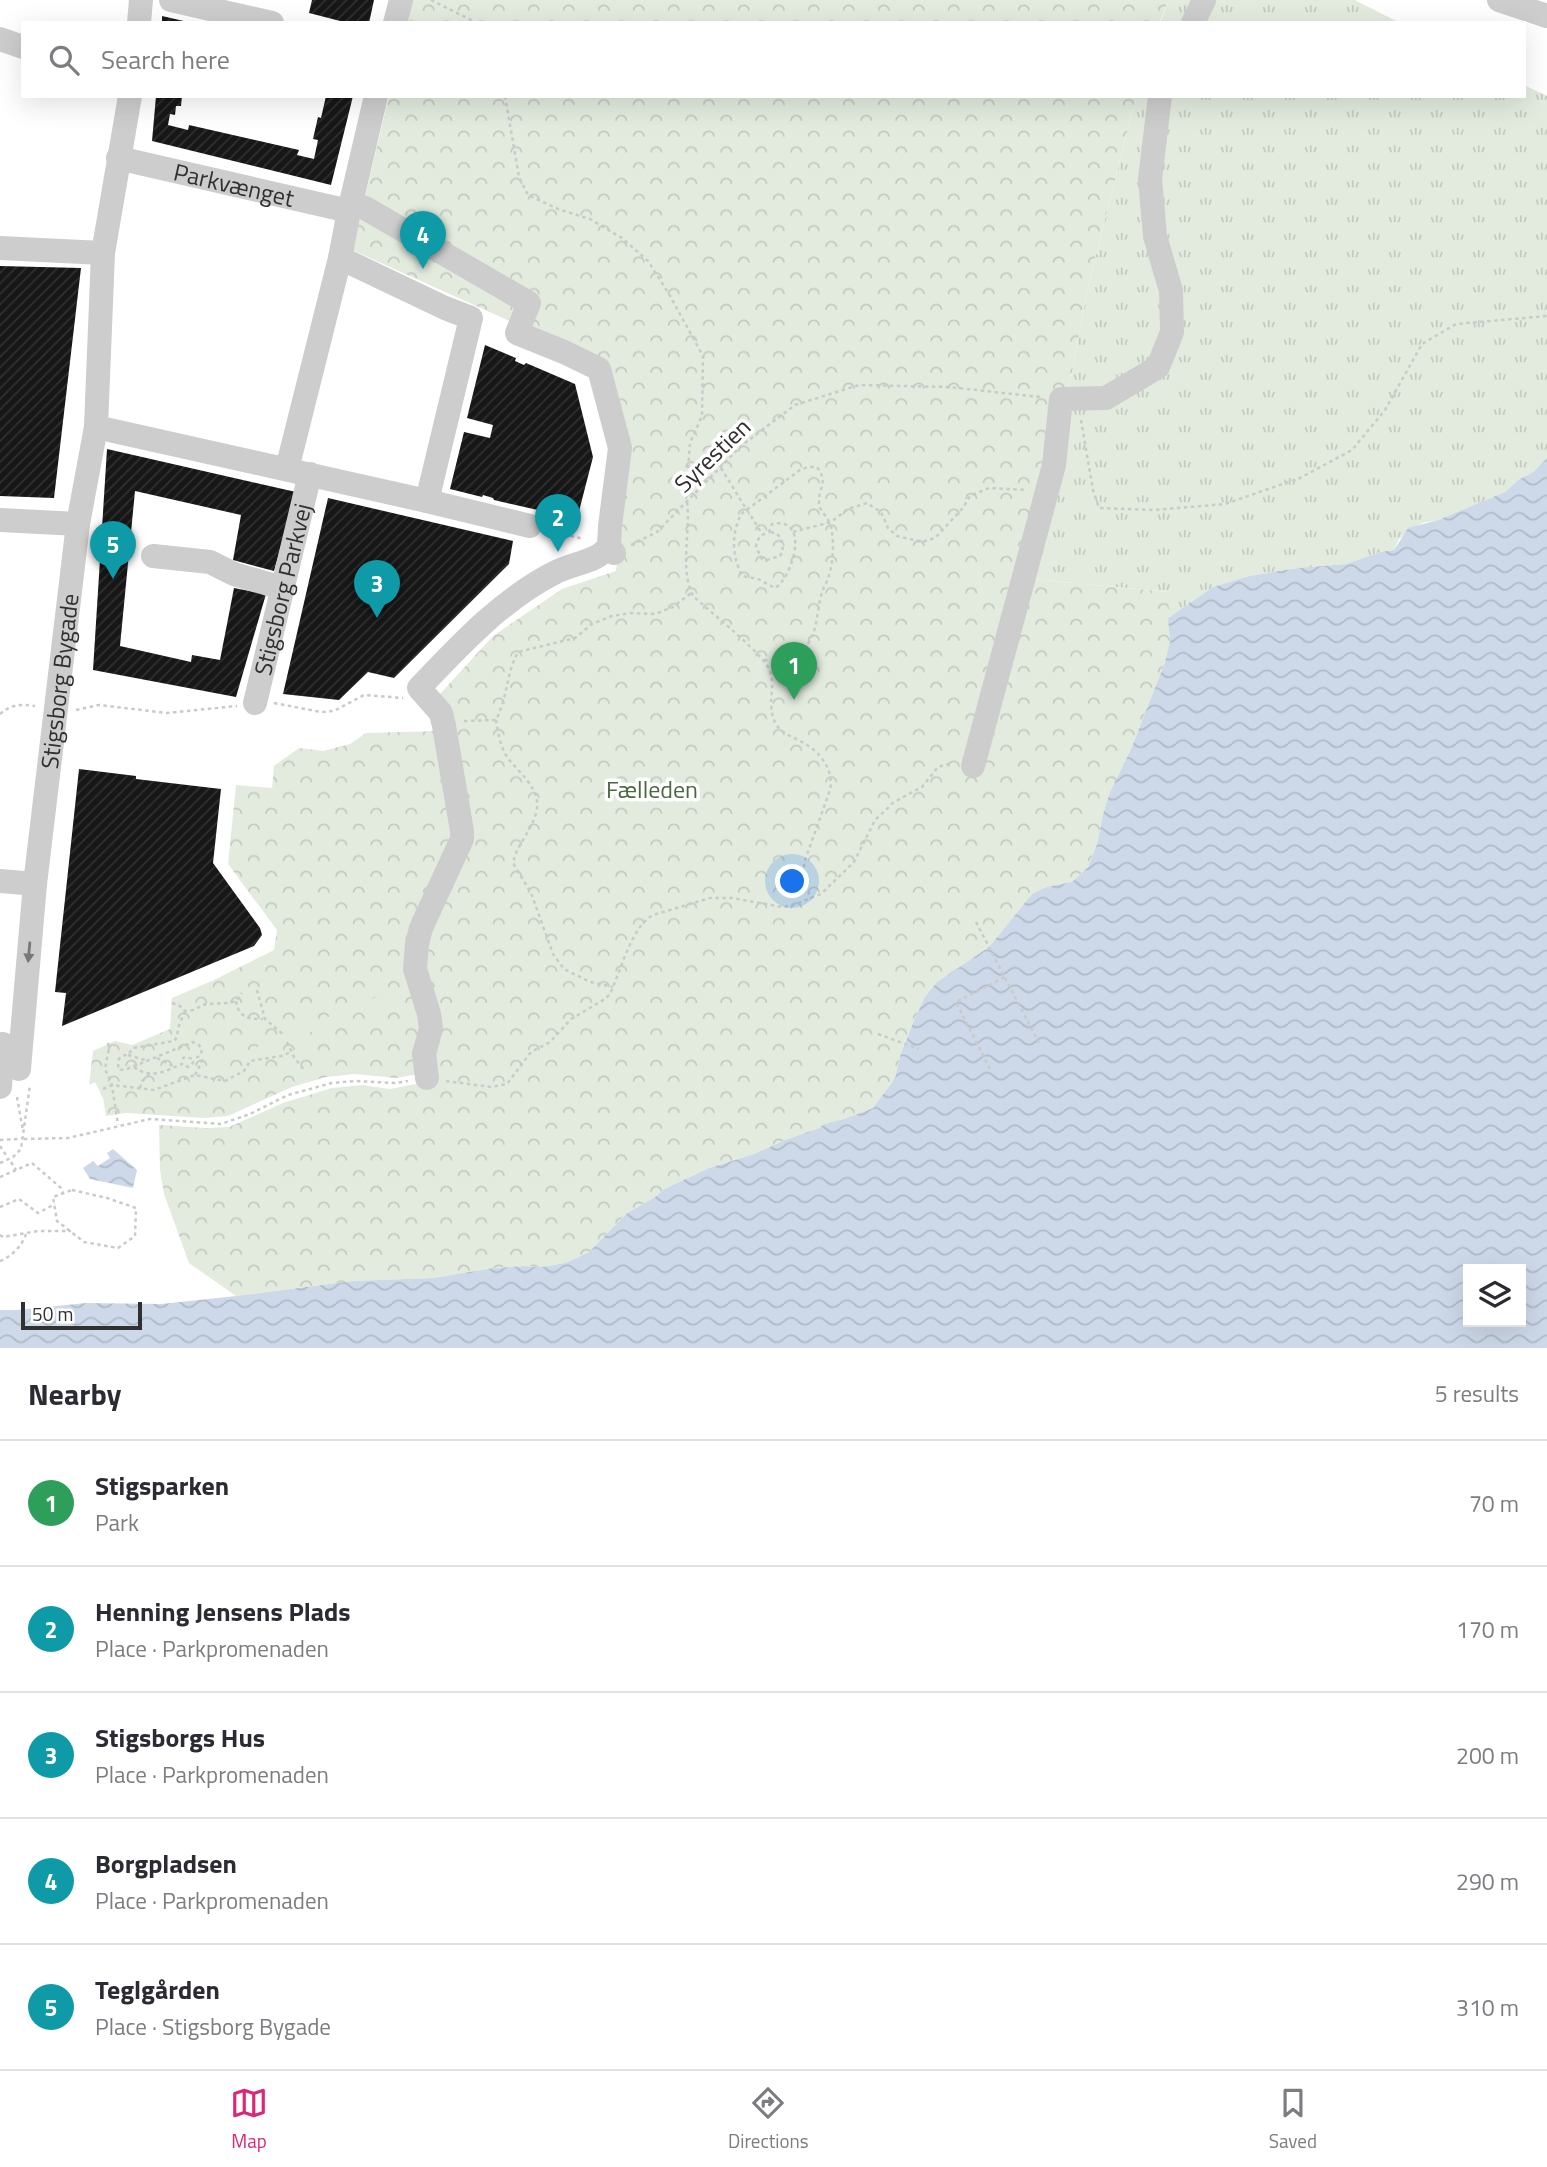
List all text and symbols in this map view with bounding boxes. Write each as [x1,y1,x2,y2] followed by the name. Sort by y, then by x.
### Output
[21,21,1526,98] search box
[101,40,230,79] text: Search here
[45,41,83,79] icon: search
[170,153,298,216] street label: Parkvænget
[400,211,446,269] pin: 4
[666,409,758,501] street label: Syrestien
[535,494,581,552] pin: 2
[244,500,320,679] street label: Stigsborg Parkvej
[90,521,136,579] pin: 5
[354,560,400,618] pin: 3
[31,591,88,771] street label: Stigsborg Bygade
[771,642,817,700] pin: 1
[606,771,698,807] park label: Fælleden
[775,864,809,898] your location
[23,941,34,963] one-way arrow
[1463,1264,1526,1327] map controls
[1463,1264,1526,1327] button: layers
[21,1299,142,1331] scale bar
[32,1299,73,1328] text: 50 m
[28,1371,121,1417] text: Nearby
[1435,1376,1519,1411] text: 5 results
[95,1466,229,1505] text: Stigsparken
[45,1486,57,1521] text: 1
[1469,1486,1519,1521] text: 70 m
[95,1505,139,1540] text: Park
[95,1592,351,1631] text: Henning Jensens Plads
[45,1612,57,1647] text: 2
[1456,1612,1519,1647] text: 170 m
[95,1631,329,1666] text: Place · Parkpromenaden
[95,1718,265,1757] text: Stigsborgs Hus
[45,1738,57,1773] text: 3
[1456,1738,1519,1773] text: 200 m
[95,1757,329,1792] text: Place · Parkpromenaden
[95,1844,237,1883] text: Borgpladsen
[45,1864,57,1899] text: 4
[1456,1864,1519,1899] text: 290 m
[95,1883,329,1918] text: Place · Parkpromenaden
[95,1970,220,2009] text: Teglgården
[45,1990,57,2025] text: 5
[1456,1990,1519,2025] text: 310 m
[95,2009,331,2044] text: Place · Stigsborg Bygade
[230,2084,268,2155] tab: Map
[728,2084,809,2155] tab: Directions
[1269,2084,1317,2155] tab: Saved

